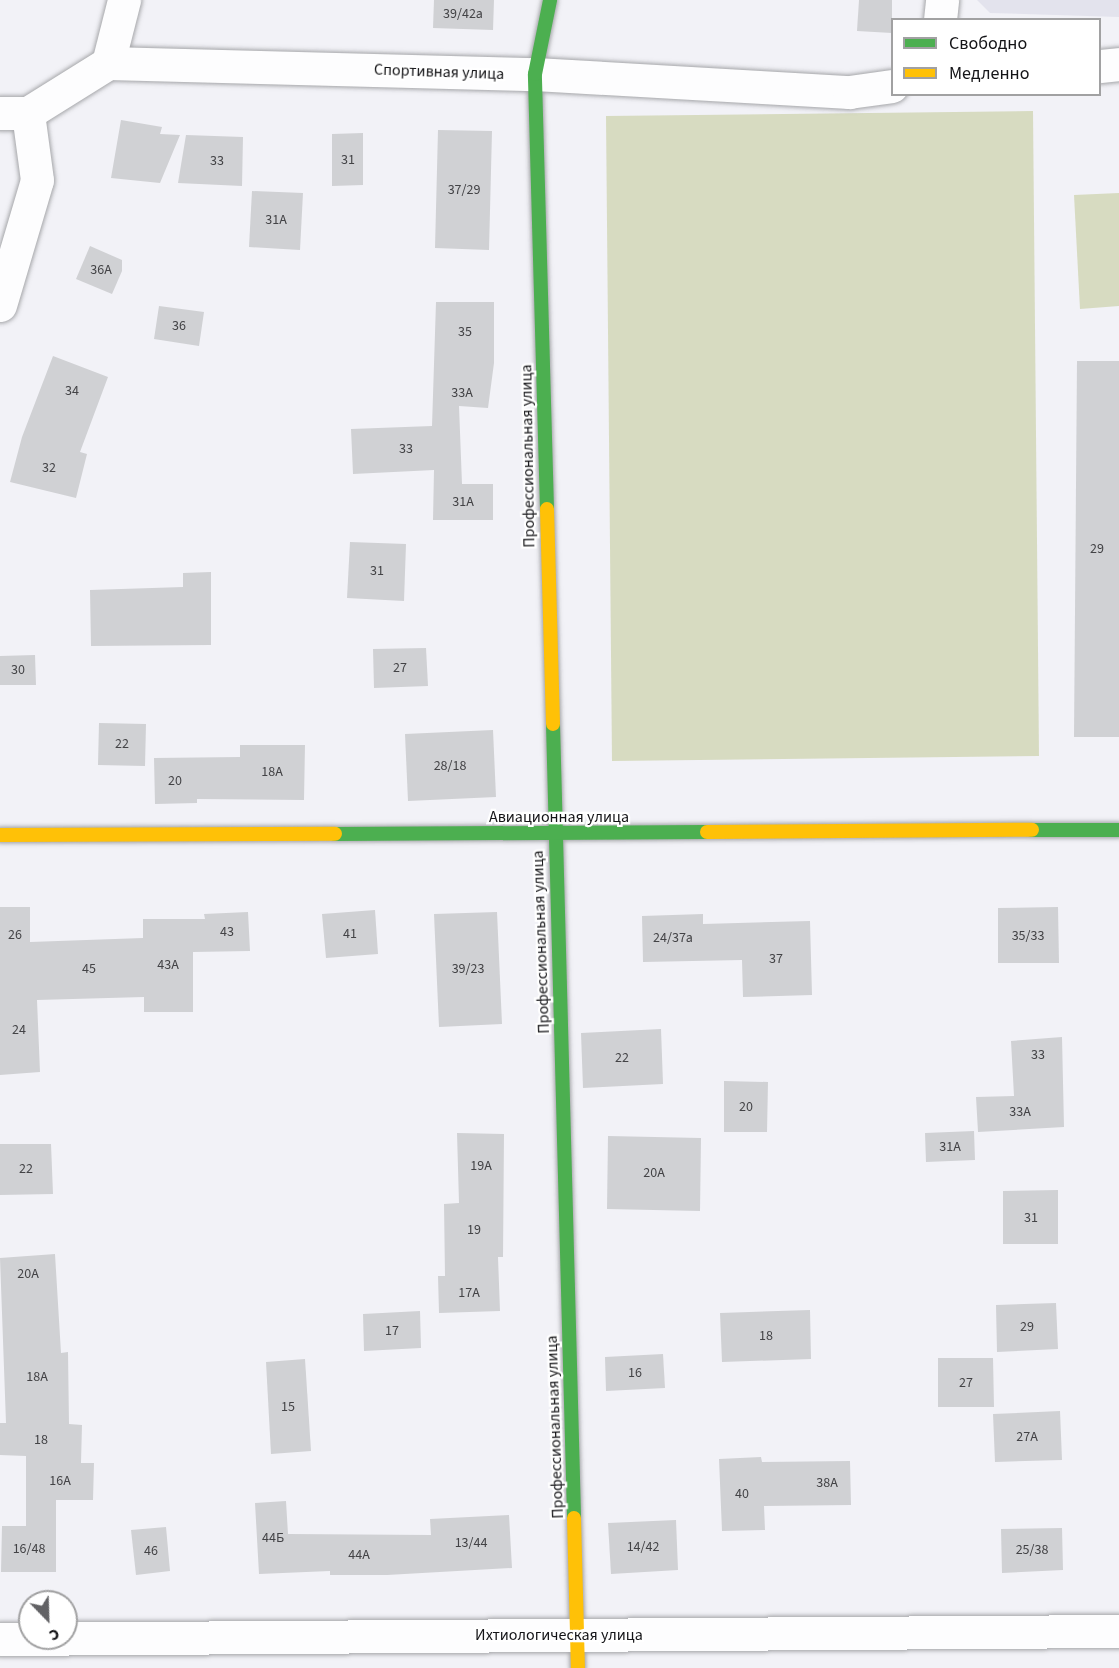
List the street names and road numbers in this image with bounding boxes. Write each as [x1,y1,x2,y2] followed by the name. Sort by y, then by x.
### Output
[374,60,504,84] street label: Спортивная улица
[517,364,539,548] street label: Профессиональная улица
[489,807,629,827] street label: Авиационная улица
[528,850,554,1034] street label: Профессиональная улица
[542,1335,568,1519] street label: Профессиональная улица
[475,1625,643,1645] street label: Ихтиологическая улица

